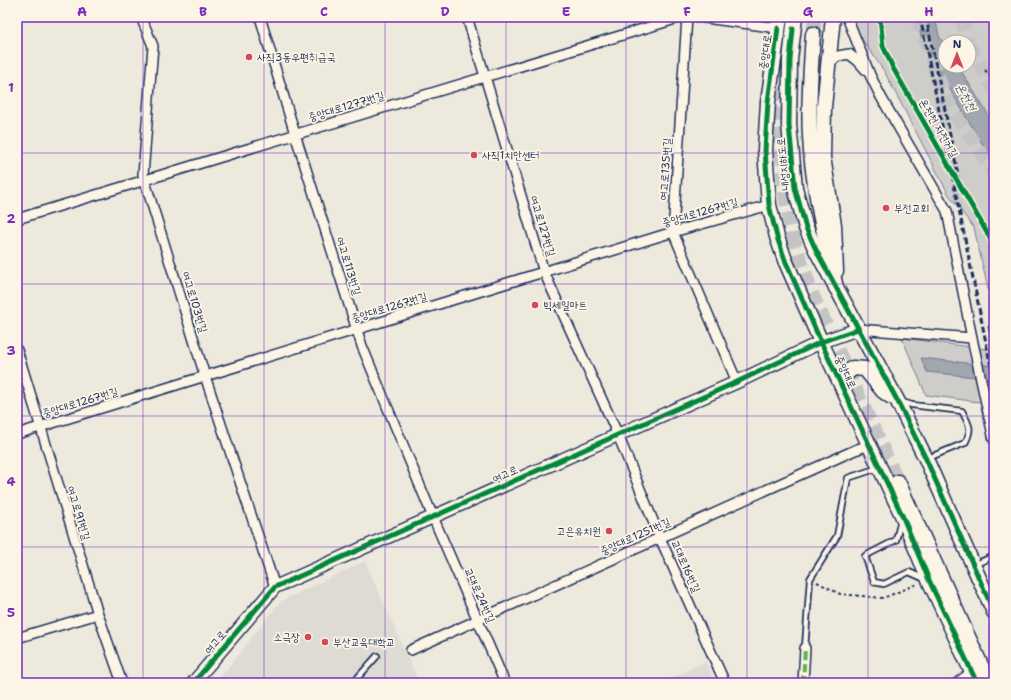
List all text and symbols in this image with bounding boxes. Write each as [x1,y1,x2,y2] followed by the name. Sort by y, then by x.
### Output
[77,3,87,20] text: A
[199,3,207,20] text: B
[320,3,328,20] text: C
[440,3,450,20] text: D
[562,3,571,20] text: E
[683,3,691,20] text: F
[803,3,814,20] text: G
[924,3,934,20] text: H
[756,33,775,71] street label: 중앙대로
[937,34,977,74] north arrow
[953,37,962,52] text: N
[257,50,336,65] place label: 사직3동우편취급국
[244,52,254,62] marker: 사직3동우편취급국
[8,79,14,96] text: 1
[952,80,980,115] water label: 온천천
[306,88,386,125] street label: 중앙대로1277번길
[916,96,962,161] street label: 온천천 자전거길
[656,137,675,201] street label: 여고로135번길
[773,137,794,191] street label: 내성지하도로
[482,148,540,163] place label: 사직1치안센터
[469,150,479,160] marker: 사직1치안센터
[526,194,559,259] street label: 여고로127번길
[660,194,740,231] street label: 중앙대로1267번길
[894,201,929,216] place label: 부전교회
[881,203,891,213] marker: 부전교회
[6,210,16,227] text: 2
[333,235,365,297] street label: 여고로113번길
[178,270,211,335] street label: 여고로103번길
[349,289,429,326] street label: 중앙대로1267번길
[543,298,587,313] place label: 빅세일마트
[530,300,540,310] marker: 빅세일마트
[6,342,16,359] text: 3
[831,353,860,392] street label: 중앙대로
[40,384,120,421] street label: 중앙대로1267번길
[490,462,521,487] street label: 여고로
[6,473,16,490] text: 4
[63,484,94,542] street label: 여고로91번길
[598,514,673,559] street label: 중앙대로1251번길
[557,524,601,539] place label: 고은유치원
[604,526,614,536] marker: 고은유치원
[667,537,704,595] street label: 교대로16번길
[461,565,498,625] street label: 교대로24번길
[7,604,15,621] text: 5
[201,627,230,657] street label: 여고로
[273,630,300,645] place label: 소극장
[303,632,313,642] marker: 소극장
[333,635,395,650] place label: 부산교육대학교
[320,637,330,647] marker: 부산교육대학교

